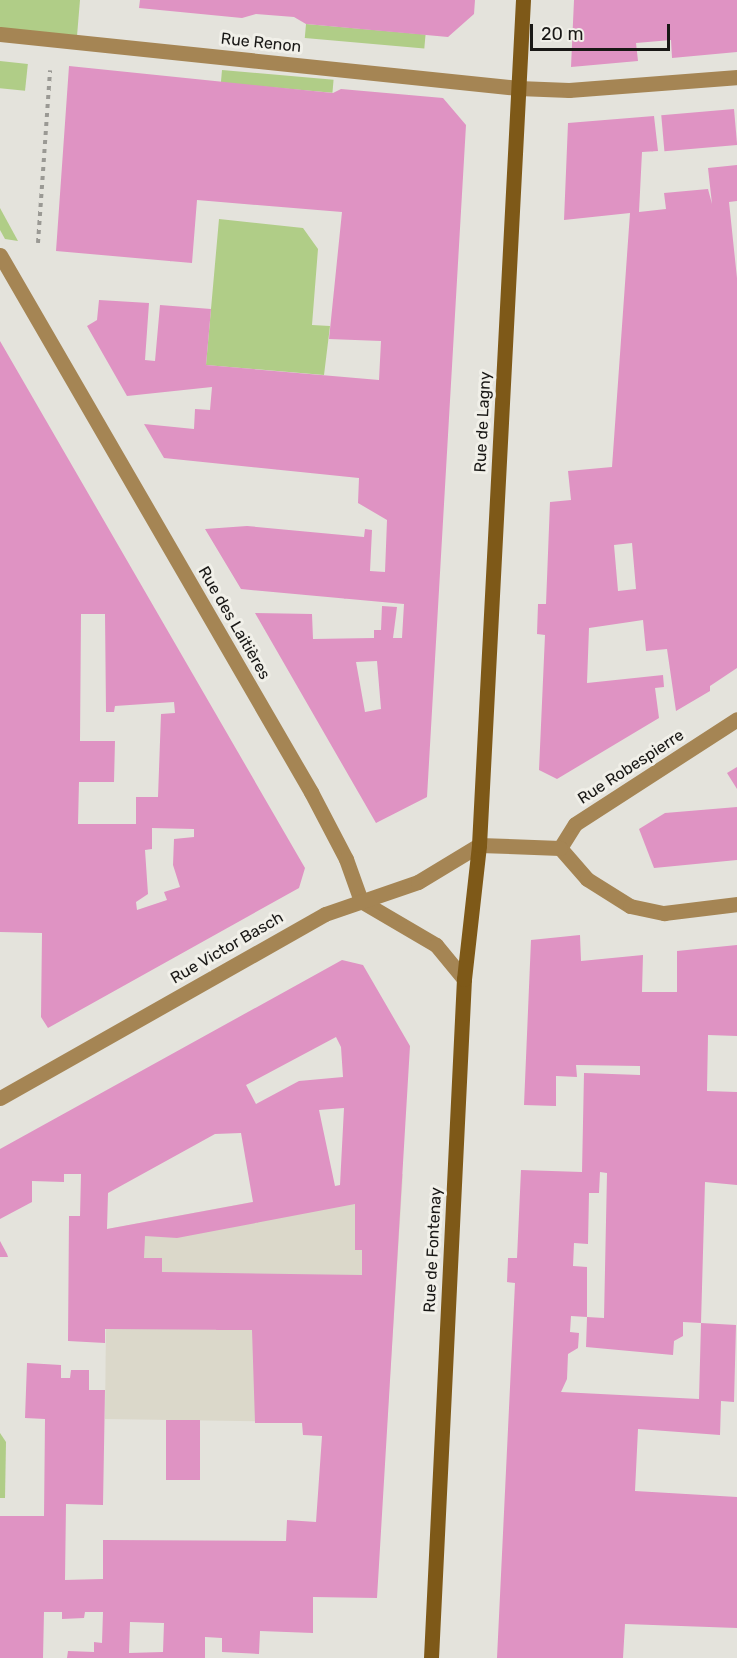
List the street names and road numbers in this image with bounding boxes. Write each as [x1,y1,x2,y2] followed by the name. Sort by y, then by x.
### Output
[220,29,302,57] street label: Rue Renon
[471,371,495,473] street label: Rue de Lagny
[194,563,274,683] street label: Rue des Laitières
[574,726,688,808] street label: Rue Robespierre
[167,908,287,988] street label: Rue Victor Basch
[420,1187,446,1313] street label: Rue de Fontenay

